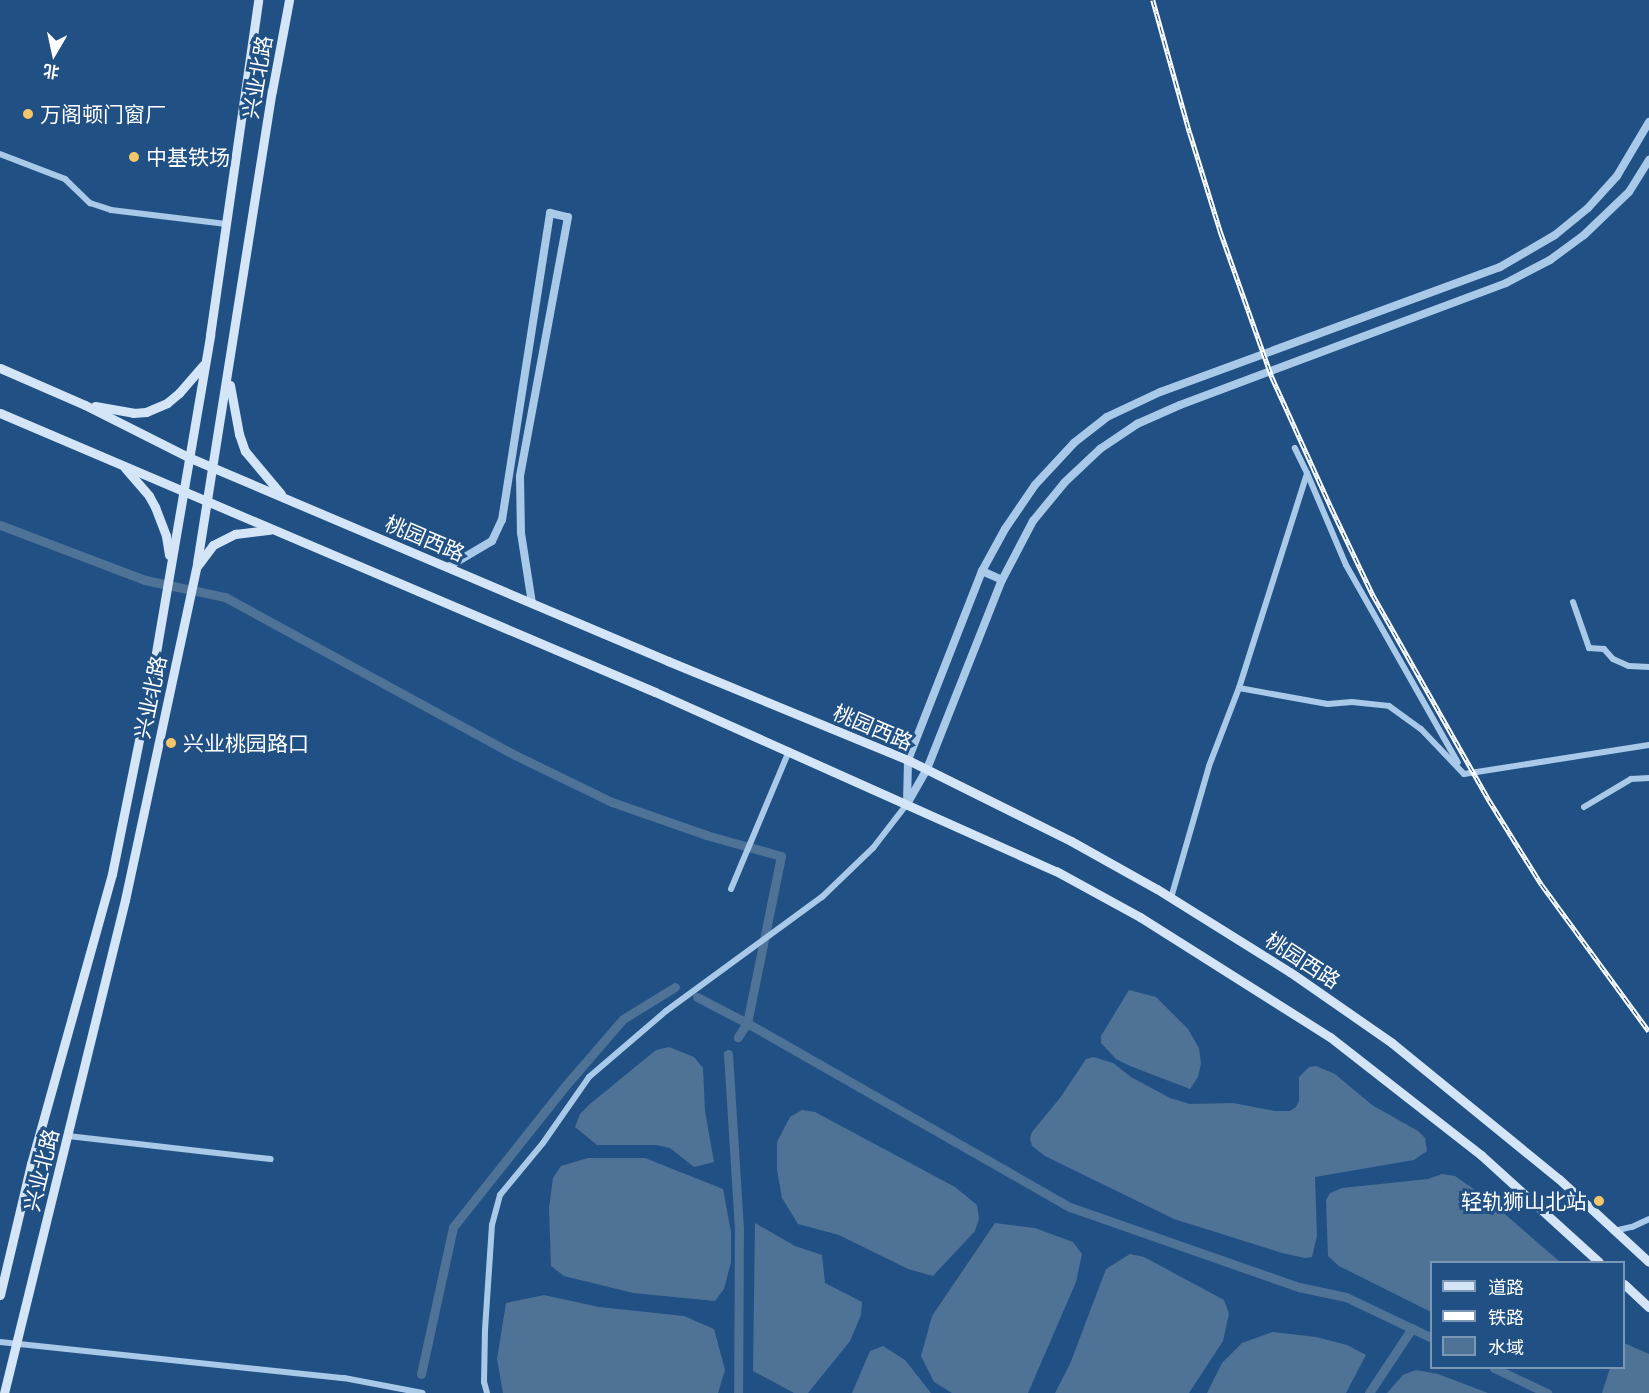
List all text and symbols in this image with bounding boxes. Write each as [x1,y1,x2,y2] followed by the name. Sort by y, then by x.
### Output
[24,24,84,84] north arrow
[237,33,277,121] street label: 兴业北路
[42,61,61,83] text: 北
[40,101,166,127] place label: 万阁顿门窗厂
[21,107,35,121] marker: 万阁顿门窗厂
[146,144,230,170] place label: 中基铁场
[127,150,141,164] marker: 中基铁场
[381,510,469,566] street label: 桃园西路
[129,653,171,741] street label: 兴业北路
[829,699,917,755] street label: 桃园西路
[183,730,309,756] place label: 兴业桃园路口
[164,736,178,750] marker: 兴业桃园路口
[1261,927,1345,993] street label: 桃园西路
[19,1126,63,1214] street label: 兴业北路
[1461,1188,1587,1214] place label: 轻轨狮山北站
[1592,1194,1606,1208] marker: 轻轨狮山北站
[1430,1261,1625,1369] legend
[1488,1276,1524,1299] text: 道路
[1488,1306,1524,1329] text: 铁路
[1488,1336,1524,1359] text: 水域

